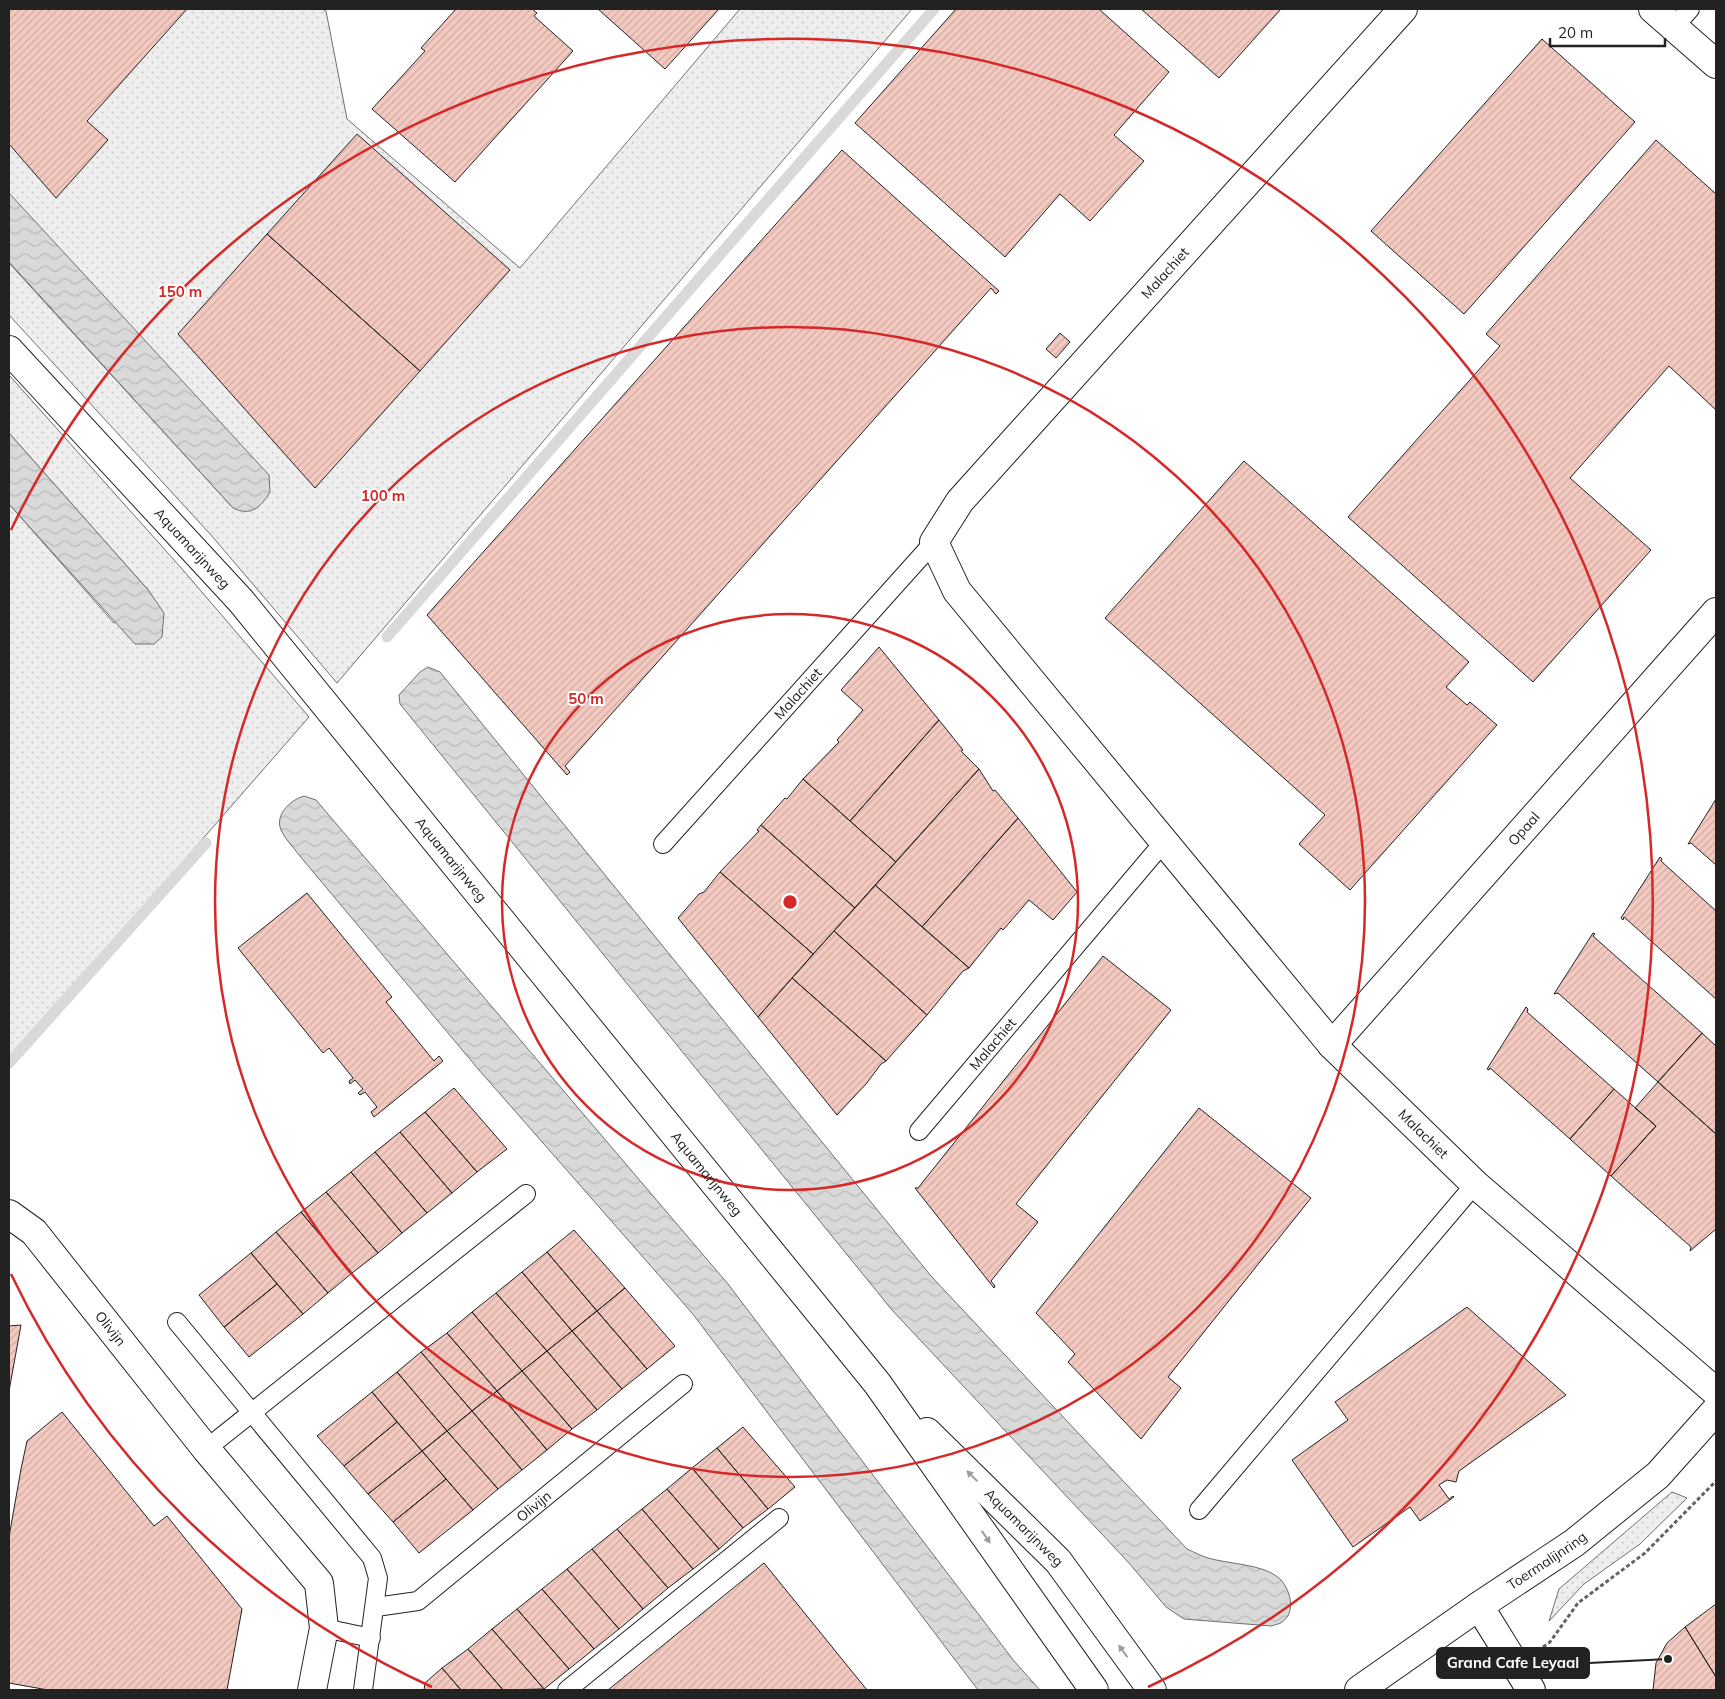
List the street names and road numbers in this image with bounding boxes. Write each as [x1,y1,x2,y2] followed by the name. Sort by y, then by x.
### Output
[1137,243,1193,302] street label: Malachiet
[150,504,234,593] street label: Aquamarijnweg
[770,664,826,723] street label: Malachiet
[1504,808,1544,849] street label: Opaal
[411,814,491,905] street label: Aquamarijnweg
[965,1014,1020,1074] street label: Malachiet
[1394,1105,1452,1162] street label: Malachiet
[667,1128,747,1220] street label: Aquamarijnweg
[91,1307,130,1350] street label: Olivijn
[981,1485,1067,1570] street label: Aquamarijnweg
[513,1487,555,1526] street label: Olivijn
[1504,1527,1590,1594] street label: Toermalijnring

